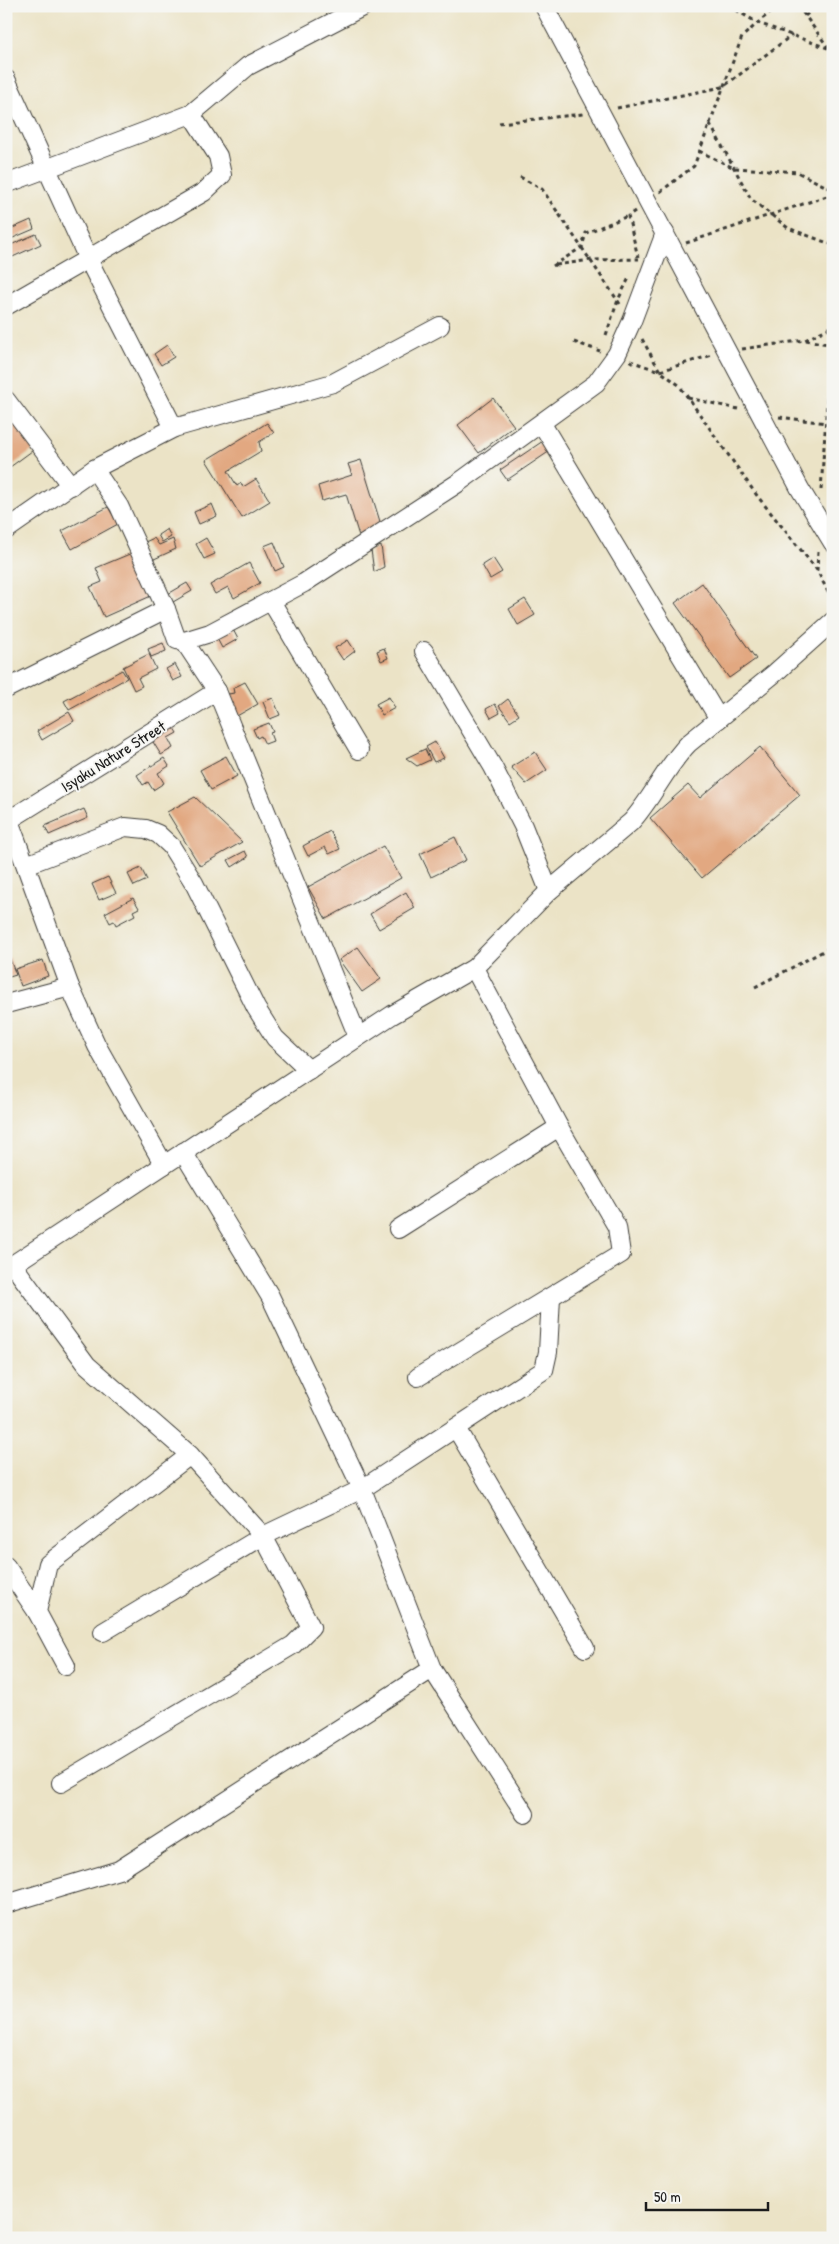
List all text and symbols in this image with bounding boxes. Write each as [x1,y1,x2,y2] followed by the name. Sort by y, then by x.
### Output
[56,715,170,797] street label: Isyaku Nature Street
[646,2179,769,2211] scale bar
[654,2186,681,2207] text: 50 m

